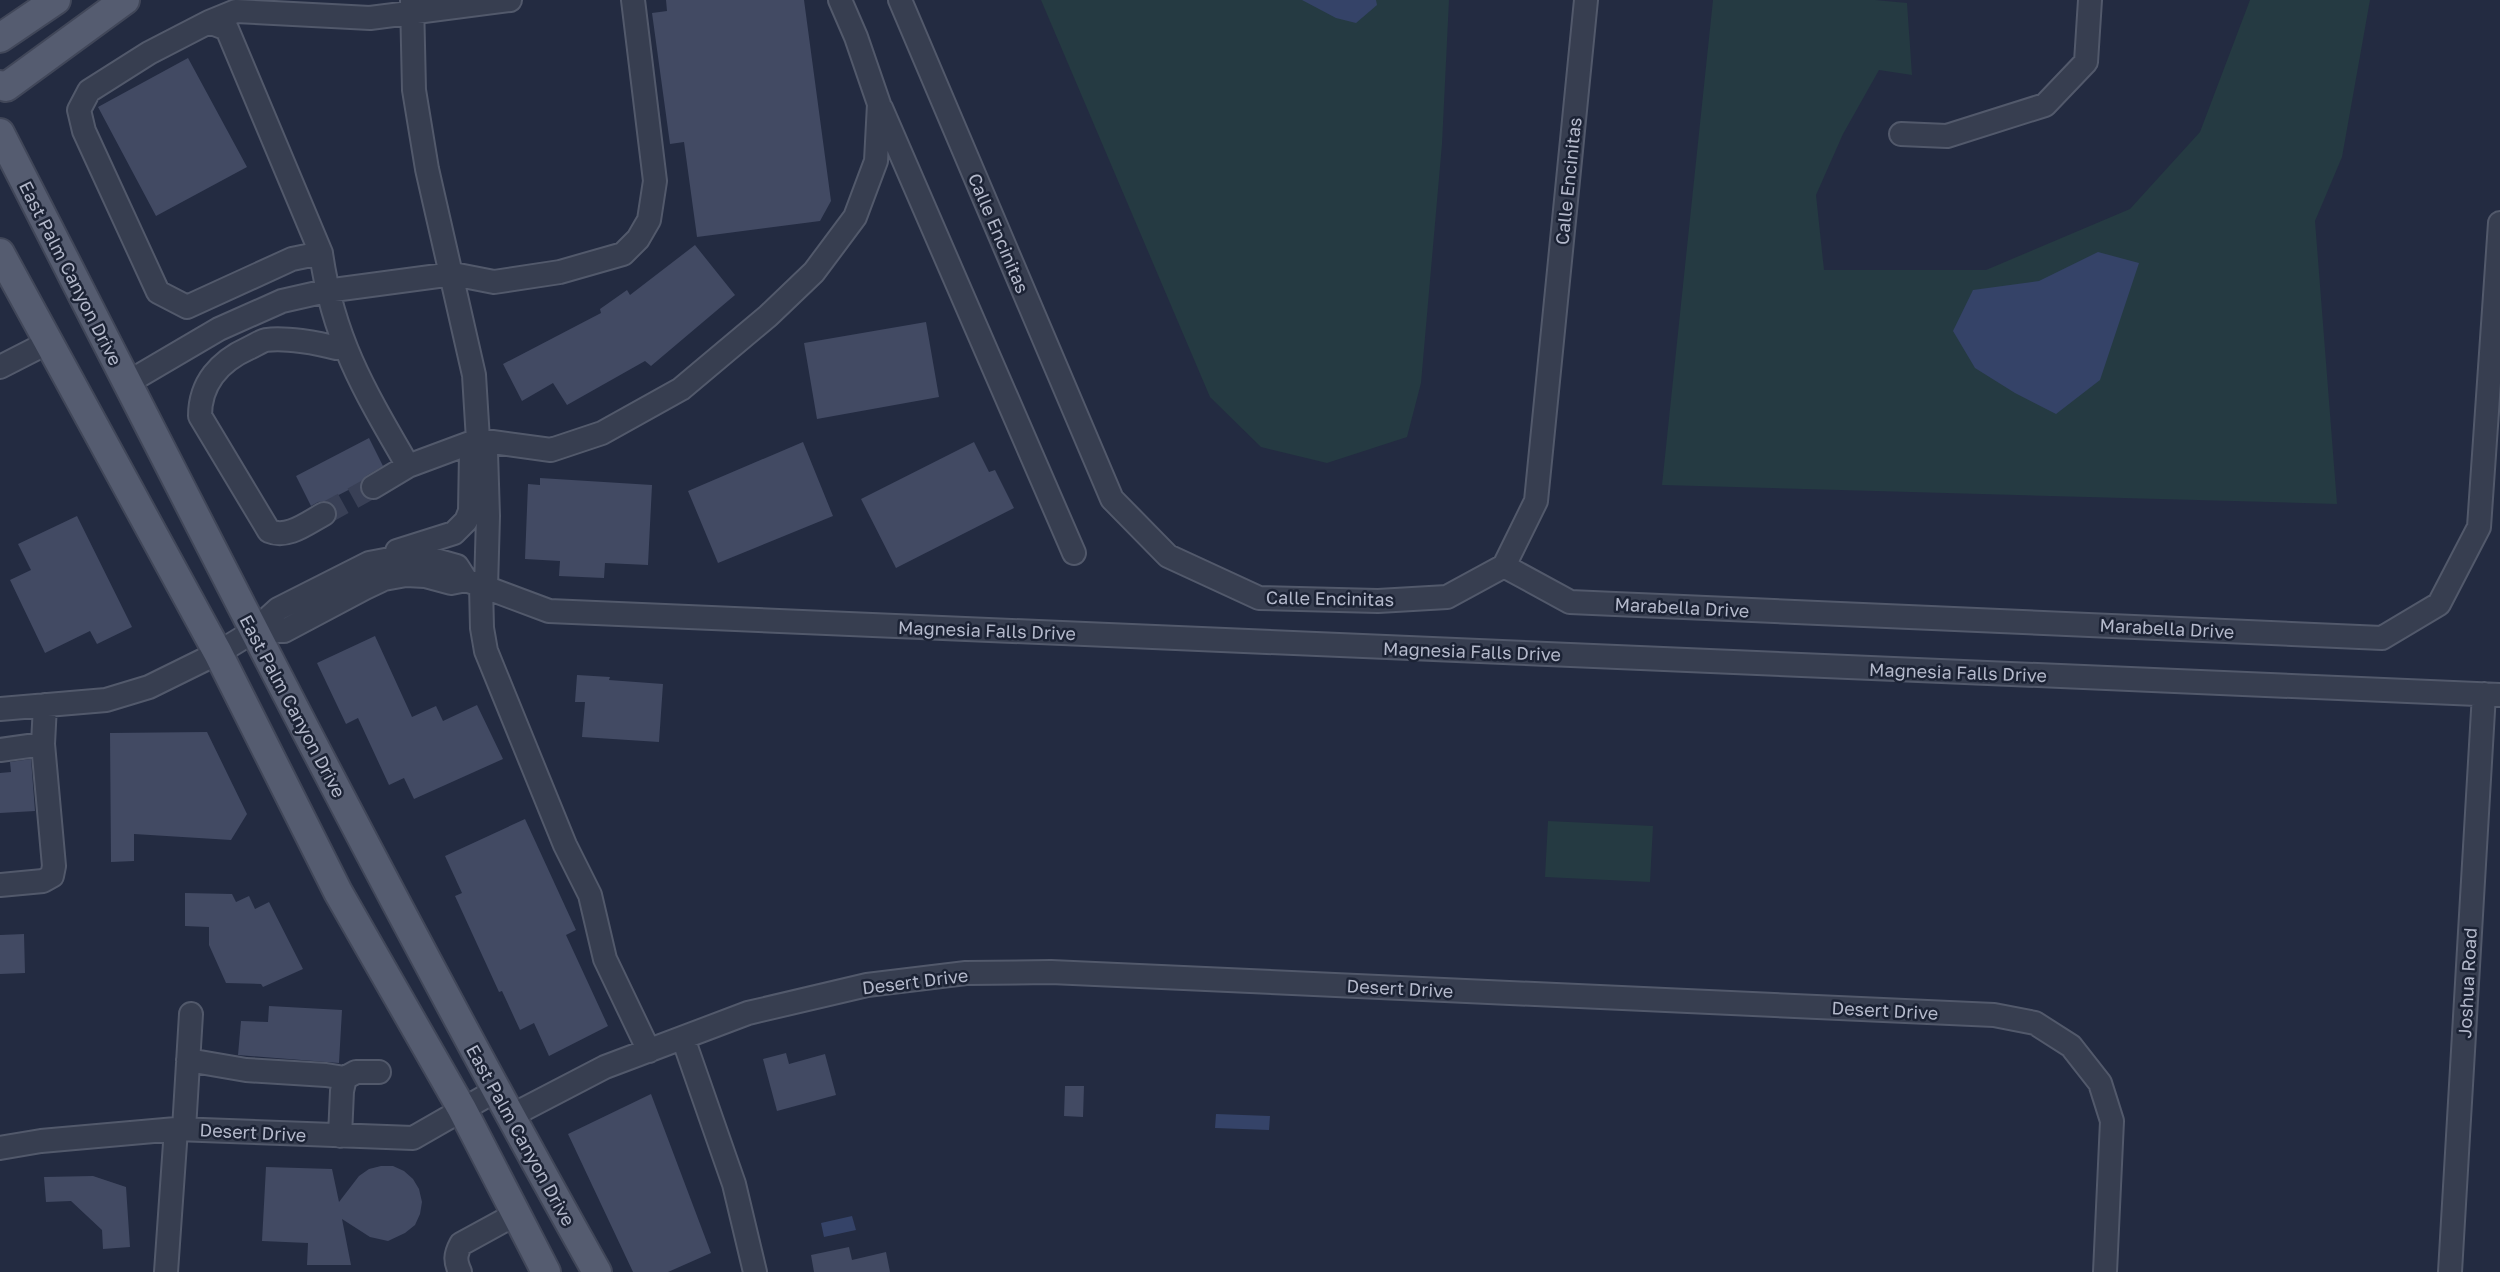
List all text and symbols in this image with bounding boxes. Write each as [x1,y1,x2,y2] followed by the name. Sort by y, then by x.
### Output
[1550,116,1586,246] street label: Calle Encinitas
[964,170,1034,296] street label: Calle Encinitas
[15,177,127,369] street label: East Palm Canyon Drive
[1266,586,1394,610] street label: Calle Encinitas
[1614,592,1750,622] street label: Marabella Drive
[235,611,351,801] street label: East Palm Canyon Drive
[2099,613,2235,643] street label: Marabella Drive
[898,616,1076,644] street label: Magnesia Falls Drive
[1383,637,1561,665] street label: Magnesia Falls Drive
[1869,658,2047,686] street label: Magnesia Falls Drive
[2453,927,2481,1039] street label: Joshua Road
[861,964,969,998] street label: Desert Drive
[1346,974,1454,1002] street label: Desert Drive
[1831,996,1939,1024] street label: Desert Drive
[462,1040,580,1230] street label: East Palm Canyon Drive
[199,1118,307,1146] street label: Desert Drive

